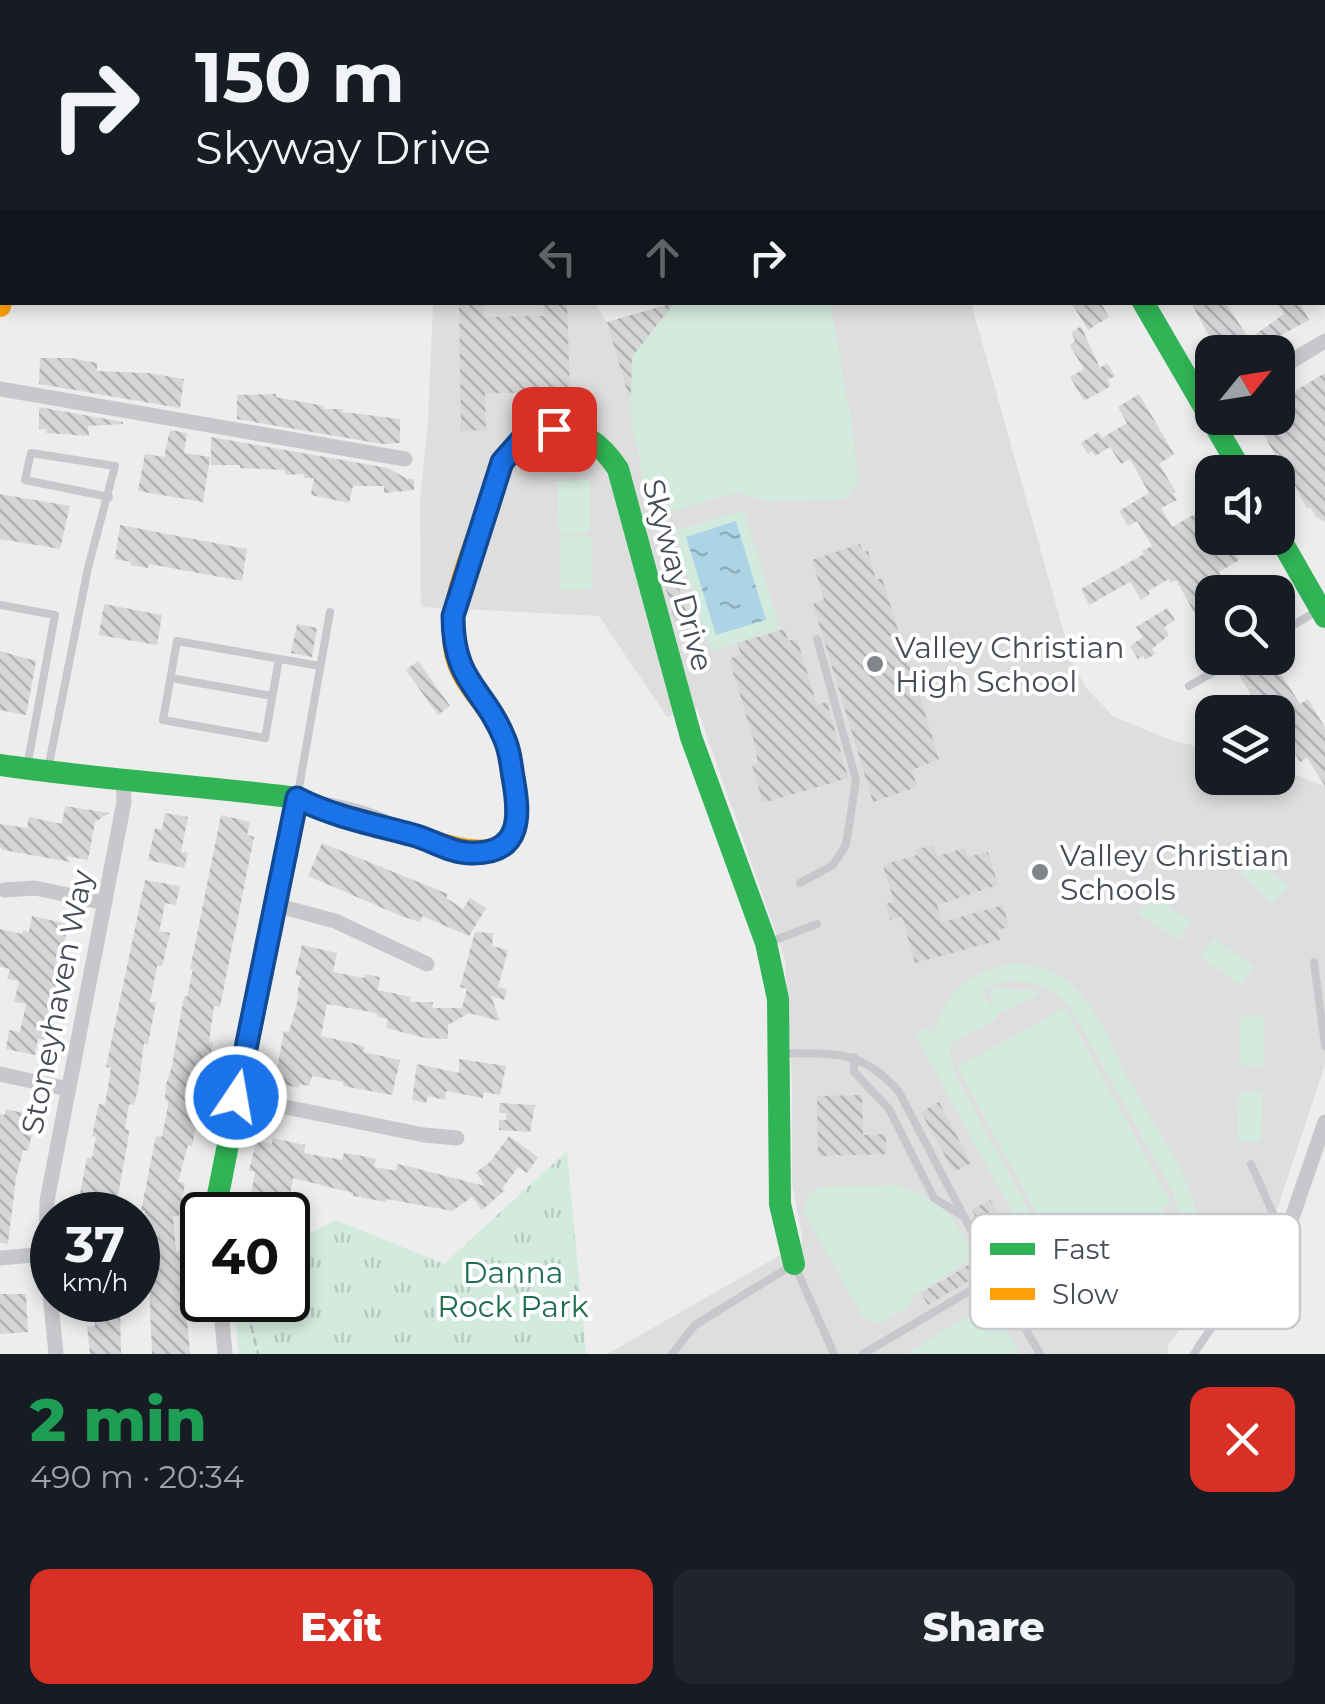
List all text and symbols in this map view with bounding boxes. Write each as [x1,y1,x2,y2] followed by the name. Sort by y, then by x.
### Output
[195,34,405,120] text: 150 m
[30,40,160,170] icon: right
[195,120,491,175] text: Skyway Drive
[530,230,585,285] icon: left
[635,230,690,285] icon: ahead
[740,230,795,285] icon: right
[1195,335,1295,435] north arrow
[1195,335,1295,795] map controls
[512,387,597,472] pin
[527,402,582,457] icon: arrive
[1195,455,1295,555] button: sound
[635,475,721,675] street label: Skyway Drive
[1195,575,1295,675] button: search
[895,629,1124,700] place label: Valley Christian High School
[864,653,886,675] marker: Valley Christian High School
[1195,695,1295,795] button: layers
[1060,837,1289,908] place label: Valley Christian Schools
[1029,861,1051,883] marker: Valley Christian Schools
[13,866,101,1137] street label: Stoneyhaven Way
[184,1045,288,1149] position arrow
[180,1192,310,1322] speed limit sign: 40
[65,1214,125,1275] text: 37
[970,1214,1300,1329] legend
[1052,1232,1111,1266] text: Fast
[437,1254,589,1325] park label: Danna Rock Park
[62,1267,128,1297] text: km/h
[1052,1277,1119,1311] text: Slow
[30,1383,207,1456] text: 2 min
[1190,1387,1295,1492] button: close
[30,1457,244,1496] text: 490 m · 20:34
[30,1569,653,1684] button: Exit
[673,1569,1295,1684] button: Share

